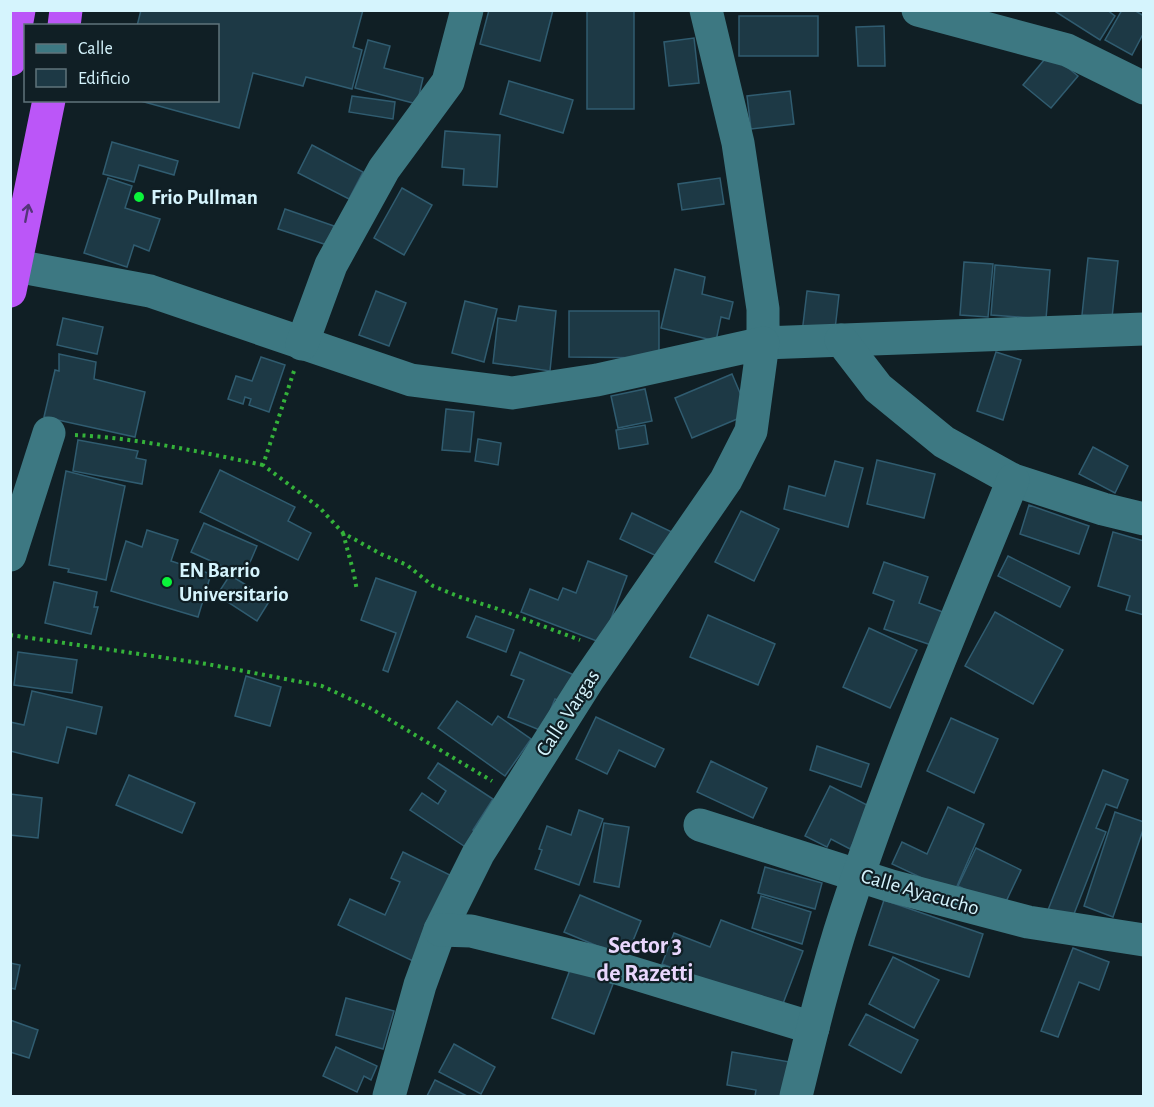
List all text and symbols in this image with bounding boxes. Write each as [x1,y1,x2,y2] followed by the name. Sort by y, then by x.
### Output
[24,24,219,102] legend
[78,40,113,58] text: Calle
[78,70,130,88] text: Edificio
[151,187,258,208] place label: Frio Pullman
[132,190,146,204] marker: Frio Pullman
[22,204,33,224] one-way arrow
[179,560,289,605] place label: EN Barrio Universitario
[160,575,174,589] marker: EN Barrio Universitario
[532,666,604,760] street label: Calle Vargas
[858,865,982,919] street label: Calle Ayacucho
[597,934,693,986] district label: Sector 3 de Razetti

